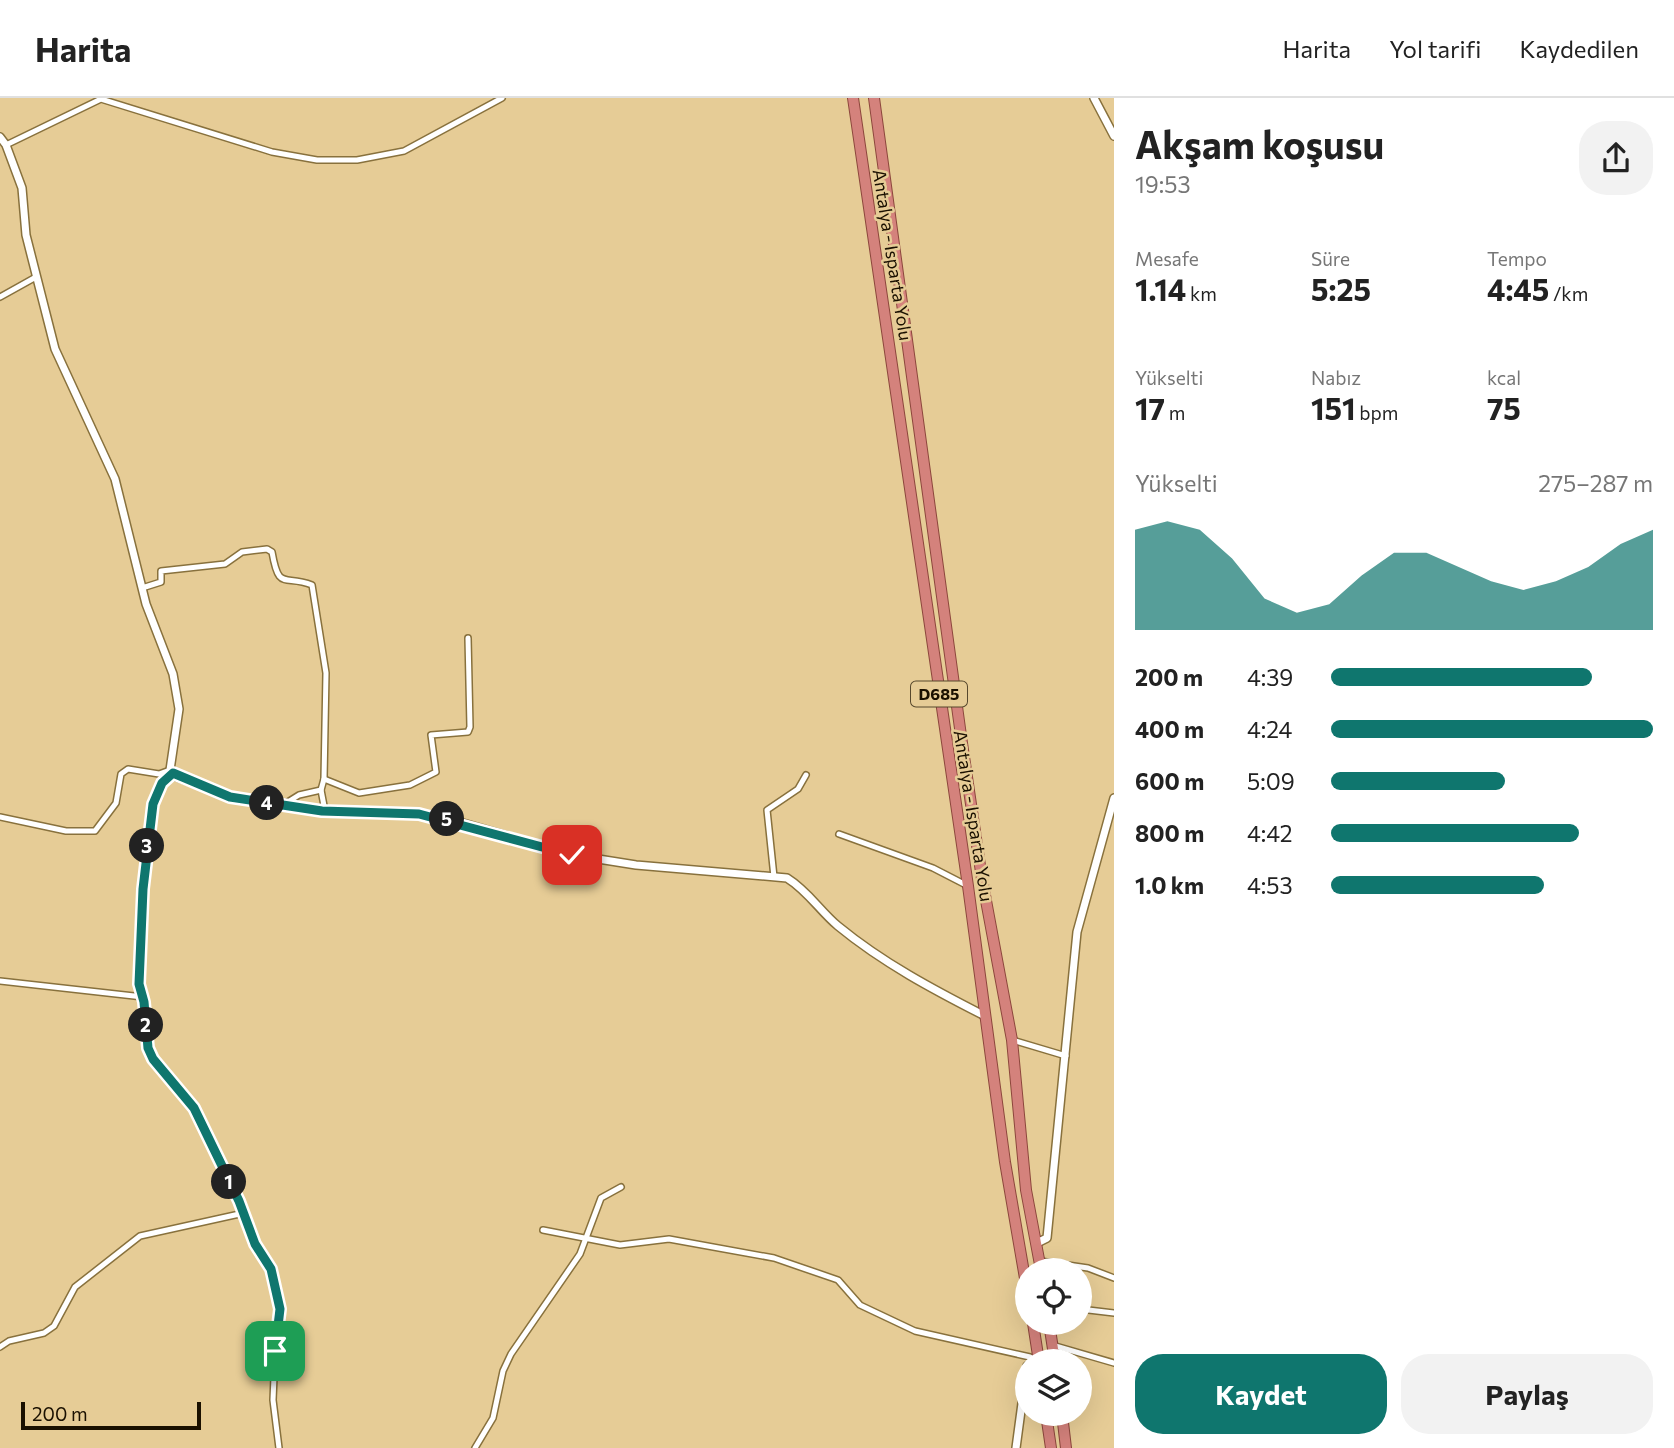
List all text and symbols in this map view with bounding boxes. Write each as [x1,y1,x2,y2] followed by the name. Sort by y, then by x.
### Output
[35,28,131,69] text: Harita
[1282,34,1351,63] text: Harita
[1389,34,1481,63] text: Yol tarifi
[1519,34,1639,63] text: Kaydedilen
[1135,120,1384,167] text: Akşam koşusu
[1579,121,1653,195] button: share
[869,168,917,342] street label: Antalya - Isparta Yolu
[1135,170,1191,198] text: 19:53
[1135,247,1199,270] text: Mesafe
[1311,247,1350,270] text: Süre
[1487,247,1547,270] text: Tempo
[1135,270,1186,307] text: 1.14
[1311,270,1371,307] text: 5:25
[1487,270,1549,307] text: 4:45
[1186,282,1217,305] text: km
[1549,282,1588,305] text: /km
[1135,366,1203,389] text: Yükselti
[1311,366,1361,389] text: Nabız
[1487,366,1521,389] text: kcal
[1135,389,1165,426] text: 17
[1311,389,1356,426] text: 151
[1487,389,1521,426] text: 75
[1165,401,1185,424] text: m
[1356,401,1398,424] text: bpm
[1135,469,1218,497] text: Yükselti
[1538,469,1653,497] text: 275–287 m
[1135,663,1203,691] text: 200 m
[1247,663,1293,691] text: 4:39
[911,681,967,706] road number: D685
[1135,715,1204,743] text: 400 m
[1247,715,1292,743] text: 4:24
[950,729,998,903] street label: Antalya - Isparta Yolu
[1135,767,1204,795] text: 600 m
[1247,767,1295,795] text: 5:09
[250,786,284,820] pin: 4
[261,791,272,814] text: 4
[430,802,464,836] pin: 5
[441,807,452,830] text: 5
[1135,819,1204,847] text: 800 m
[1247,819,1292,847] text: 4:42
[542,825,602,885] pin
[130,828,164,864] pin: 3
[141,834,152,857] text: 3
[553,836,591,874] icon: check
[1135,871,1204,899] text: 1.0 km
[1247,871,1293,899] text: 4:53
[128,1007,164,1042] pin: 2
[140,1013,151,1036] text: 2
[212,1164,246,1200] pin: 1
[224,1170,233,1193] text: 1
[1015,1258,1092,1426] map controls
[1015,1258,1092,1335] button: locate
[245,1321,305,1381] pin
[256,1332,294,1370] icon: arrive
[1015,1349,1092,1426] button: layers
[1135,1354,1387,1434] button: Kaydet
[1401,1354,1653,1434] button: Paylaş
[21,1399,201,1431] scale bar
[32,1402,88,1425] text: 200 m

